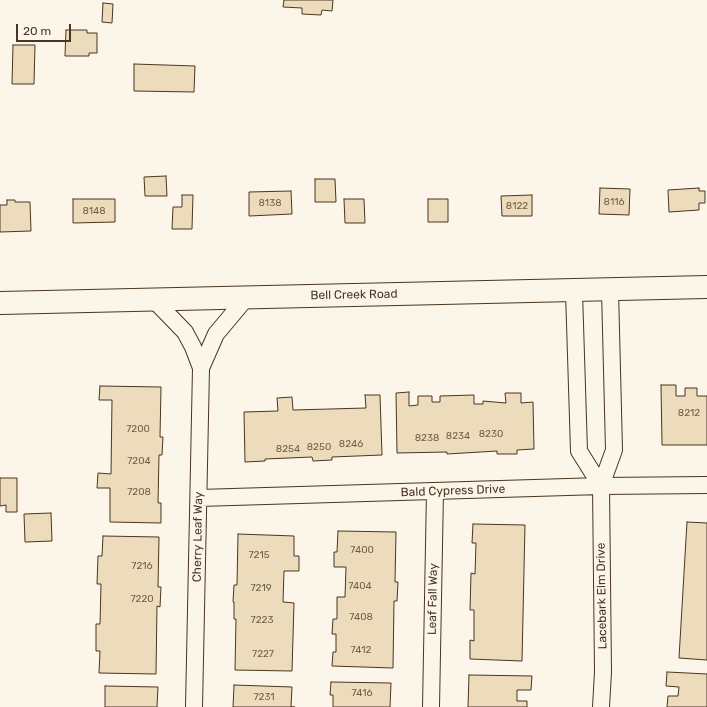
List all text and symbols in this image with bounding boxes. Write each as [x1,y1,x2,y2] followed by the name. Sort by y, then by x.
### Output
[18,16,73,42] scale bar
[23,24,51,38] text: 20 m
[604,196,624,208] house number: 8116
[258,197,282,209] house number: 8138
[506,200,528,212] house number: 8122
[82,205,106,217] house number: 8148
[310,287,398,303] street label: Bell Creek Road
[678,407,700,419] house number: 8212
[126,423,150,435] house number: 7200
[479,428,503,440] house number: 8230
[446,430,470,442] house number: 8234
[415,432,439,444] house number: 8238
[339,438,363,450] house number: 8246
[307,441,331,453] house number: 8250
[276,443,300,455] house number: 8254
[127,455,151,467] house number: 7204
[400,482,506,500] street label: Bald Cypress Drive
[127,486,151,498] house number: 7208
[190,492,206,582] street label: Cherry Leaf Way
[594,542,610,650] street label: Lacebark Elm Drive
[350,544,374,556] house number: 7400
[248,549,270,561] house number: 7215
[131,560,153,572] house number: 7216
[425,563,441,635] street label: Leaf Fall Way
[348,580,372,592] house number: 7404
[250,582,272,594] house number: 7219
[130,593,154,605] house number: 7220
[349,611,373,623] house number: 7408
[251,614,273,626] house number: 7223
[351,644,371,656] house number: 7412
[252,648,274,660] house number: 7227
[351,687,373,699] house number: 7416
[253,691,275,703] house number: 7231

